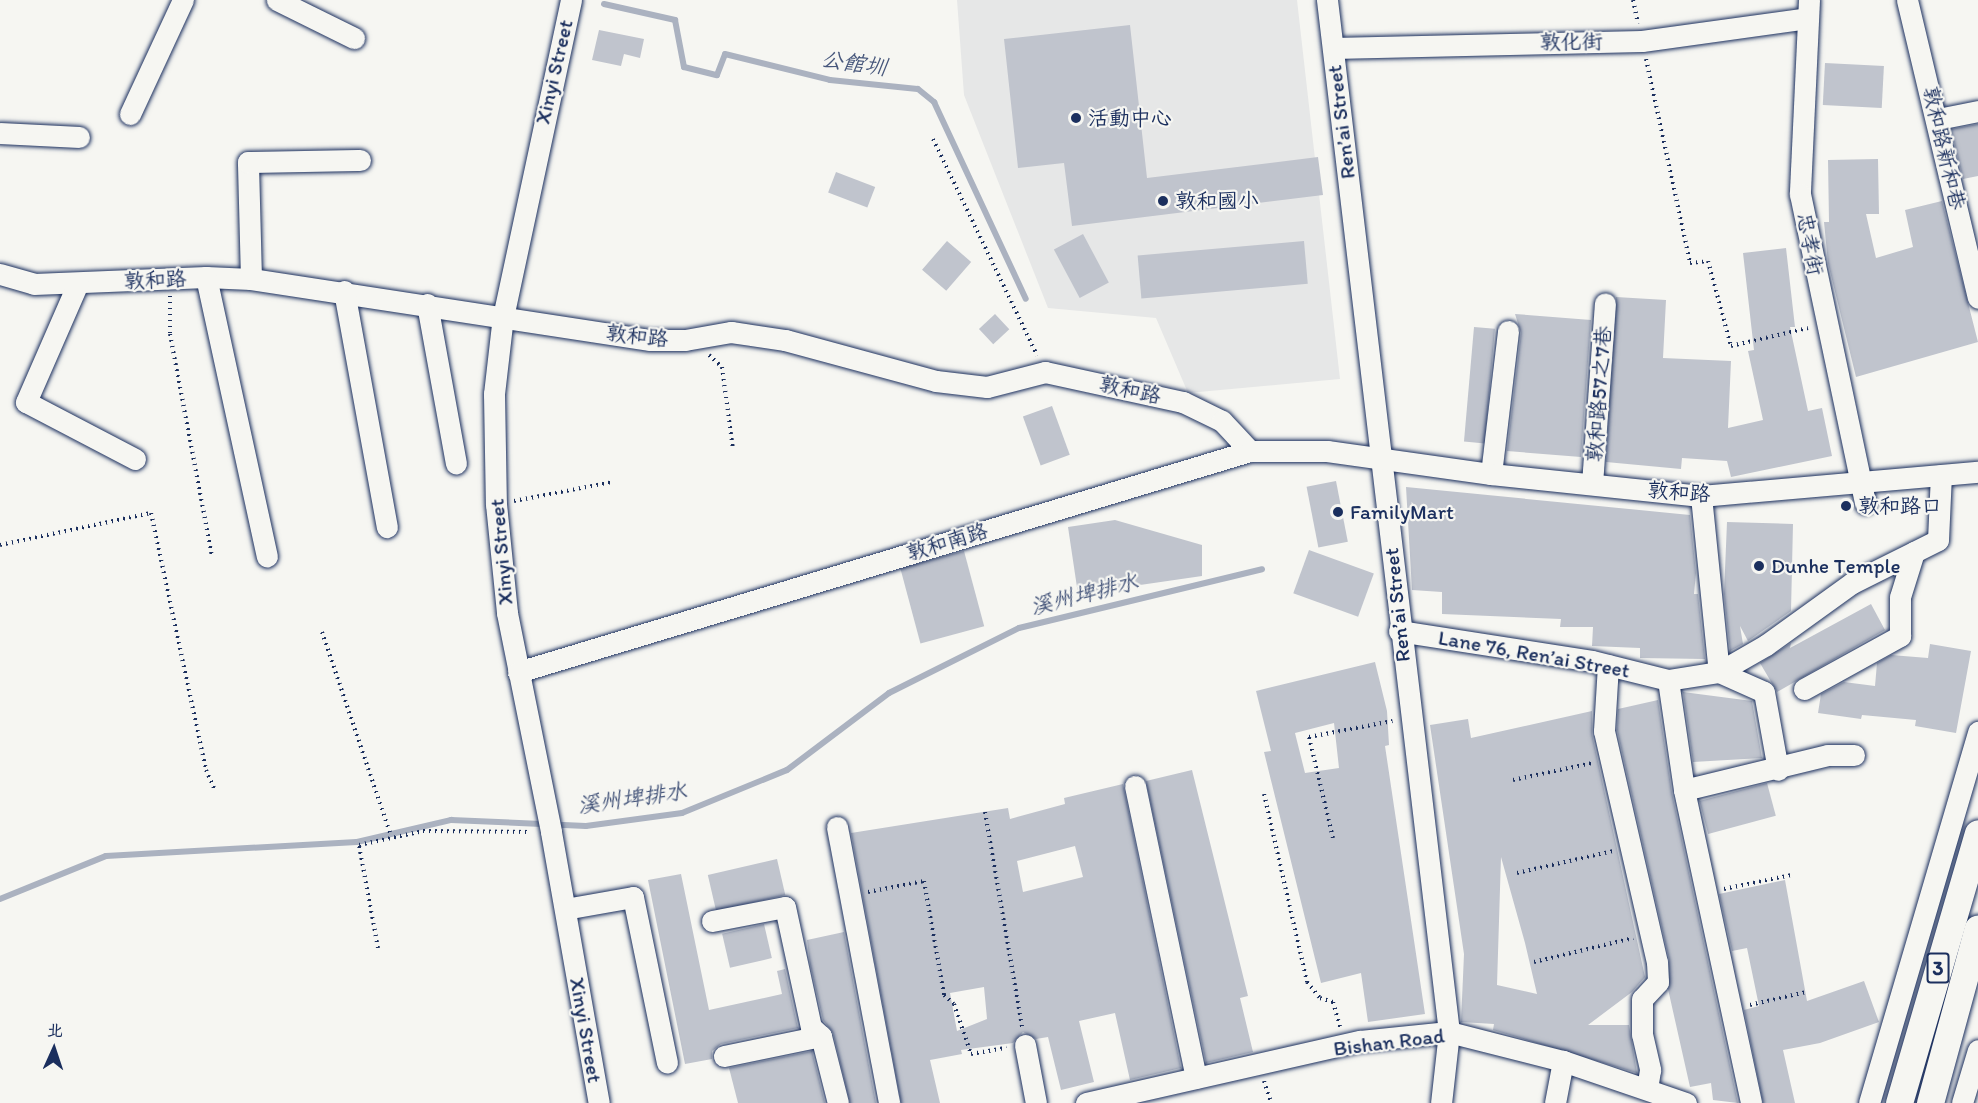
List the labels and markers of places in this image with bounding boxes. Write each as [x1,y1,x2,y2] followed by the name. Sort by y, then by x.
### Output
[1088,105,1172,131] place label: 活動中心
[1069,111,1083,125] marker: 活動中心
[1175,188,1259,214] place label: 敦和國小
[1156,194,1170,208] marker: 敦和國小
[1858,493,1942,519] place label: 敦和路口
[1350,499,1454,525] place label: FamilyMart
[1839,499,1853,513] marker: 敦和路口
[1331,505,1345,519] marker: FamilyMart
[1771,553,1897,579] place label: Dunhe Temple
[1752,559,1766,573] marker: Dunhe Temple

